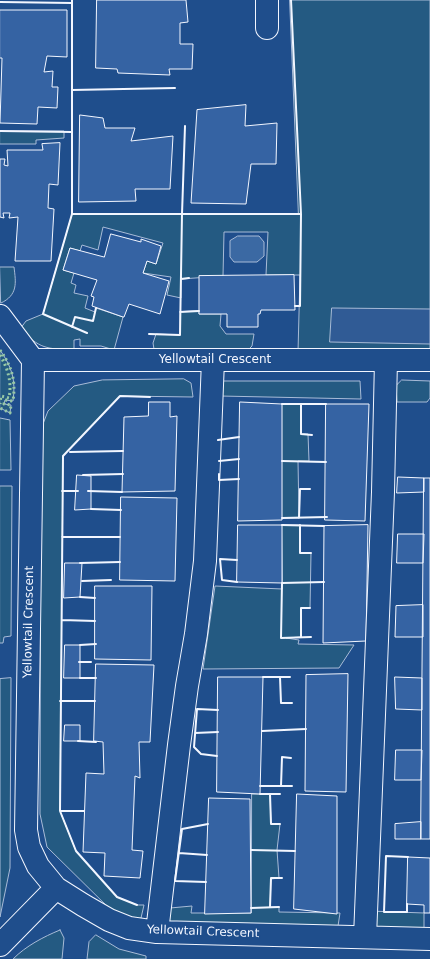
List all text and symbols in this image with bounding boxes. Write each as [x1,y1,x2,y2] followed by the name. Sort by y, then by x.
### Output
[159,353,271,367] street label: Yellowtail Crescent
[21,566,37,678] street label: Yellowtail Crescent
[147,923,259,941] street label: Yellowtail Crescent

